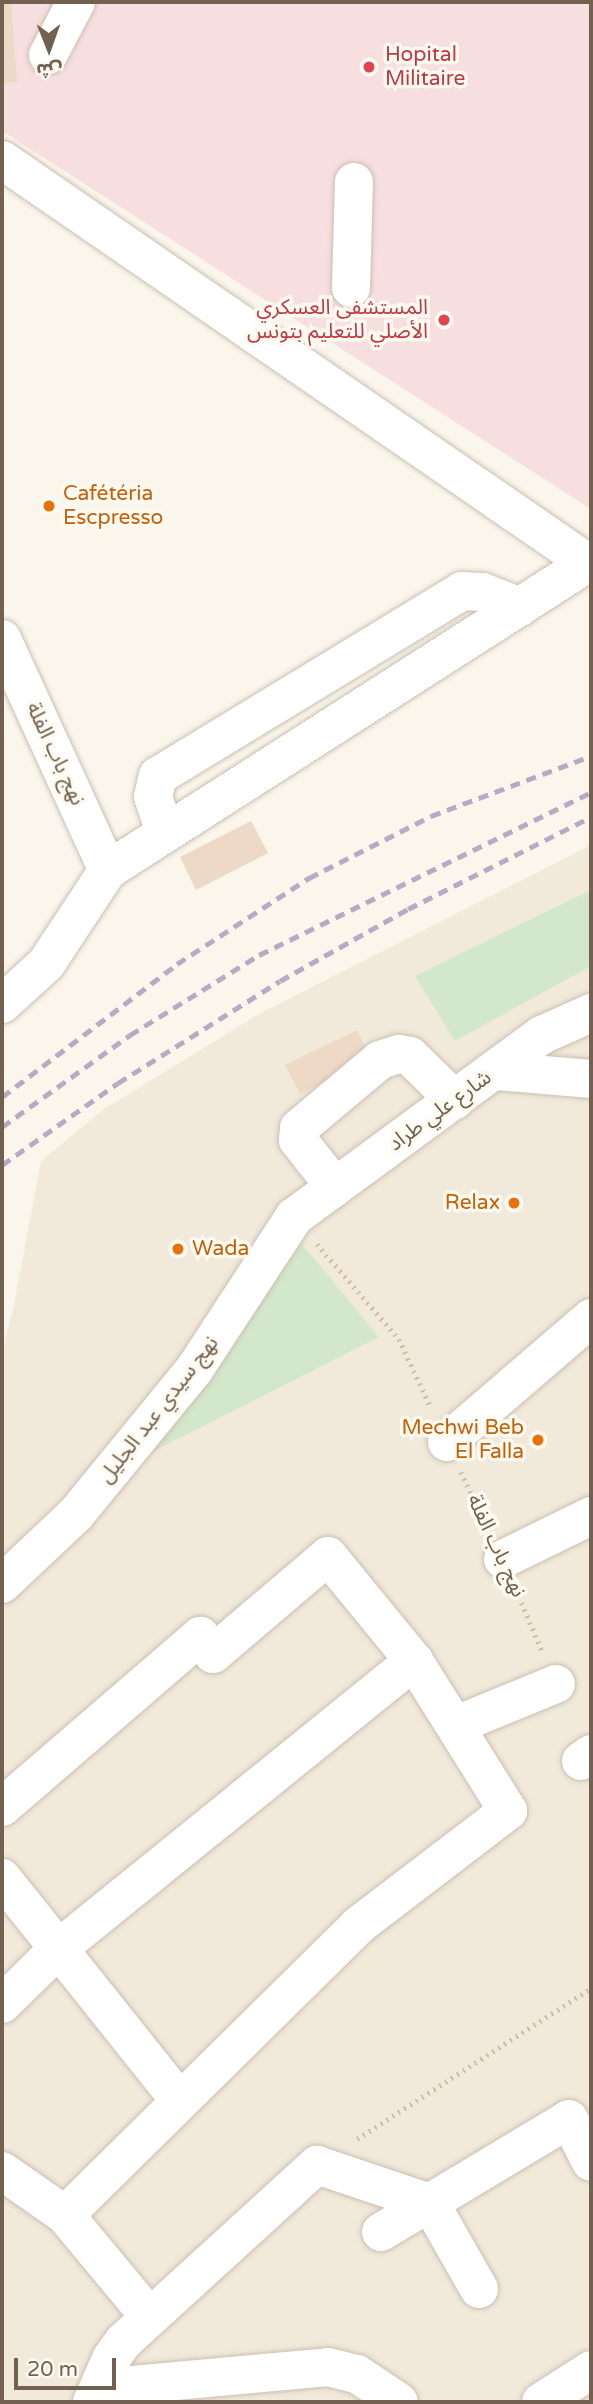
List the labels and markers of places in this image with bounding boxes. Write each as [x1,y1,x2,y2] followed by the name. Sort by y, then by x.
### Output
[385,42,465,92] place label: Hopital Militaire
[359,57,379,77] marker: Hopital Militaire
[247,295,428,345] place label: المستشفى العسكري الأصلي للتعليم بتونس
[434,310,454,330] marker: المستشفى العسكري الأصلي للتعليم بتونس
[63,481,163,531] place label: Cafétéria Escpresso
[41,498,57,514] marker: Cafétéria Escpresso
[445,1190,500,1216] place label: Relax
[506,1195,522,1211] marker: Relax
[192,1236,249,1262] place label: Wada
[170,1241,186,1257] marker: Wada
[401,1415,524,1465] place label: Mechwi Beb El Falla
[530,1432,546,1448] marker: Mechwi Beb El Falla

